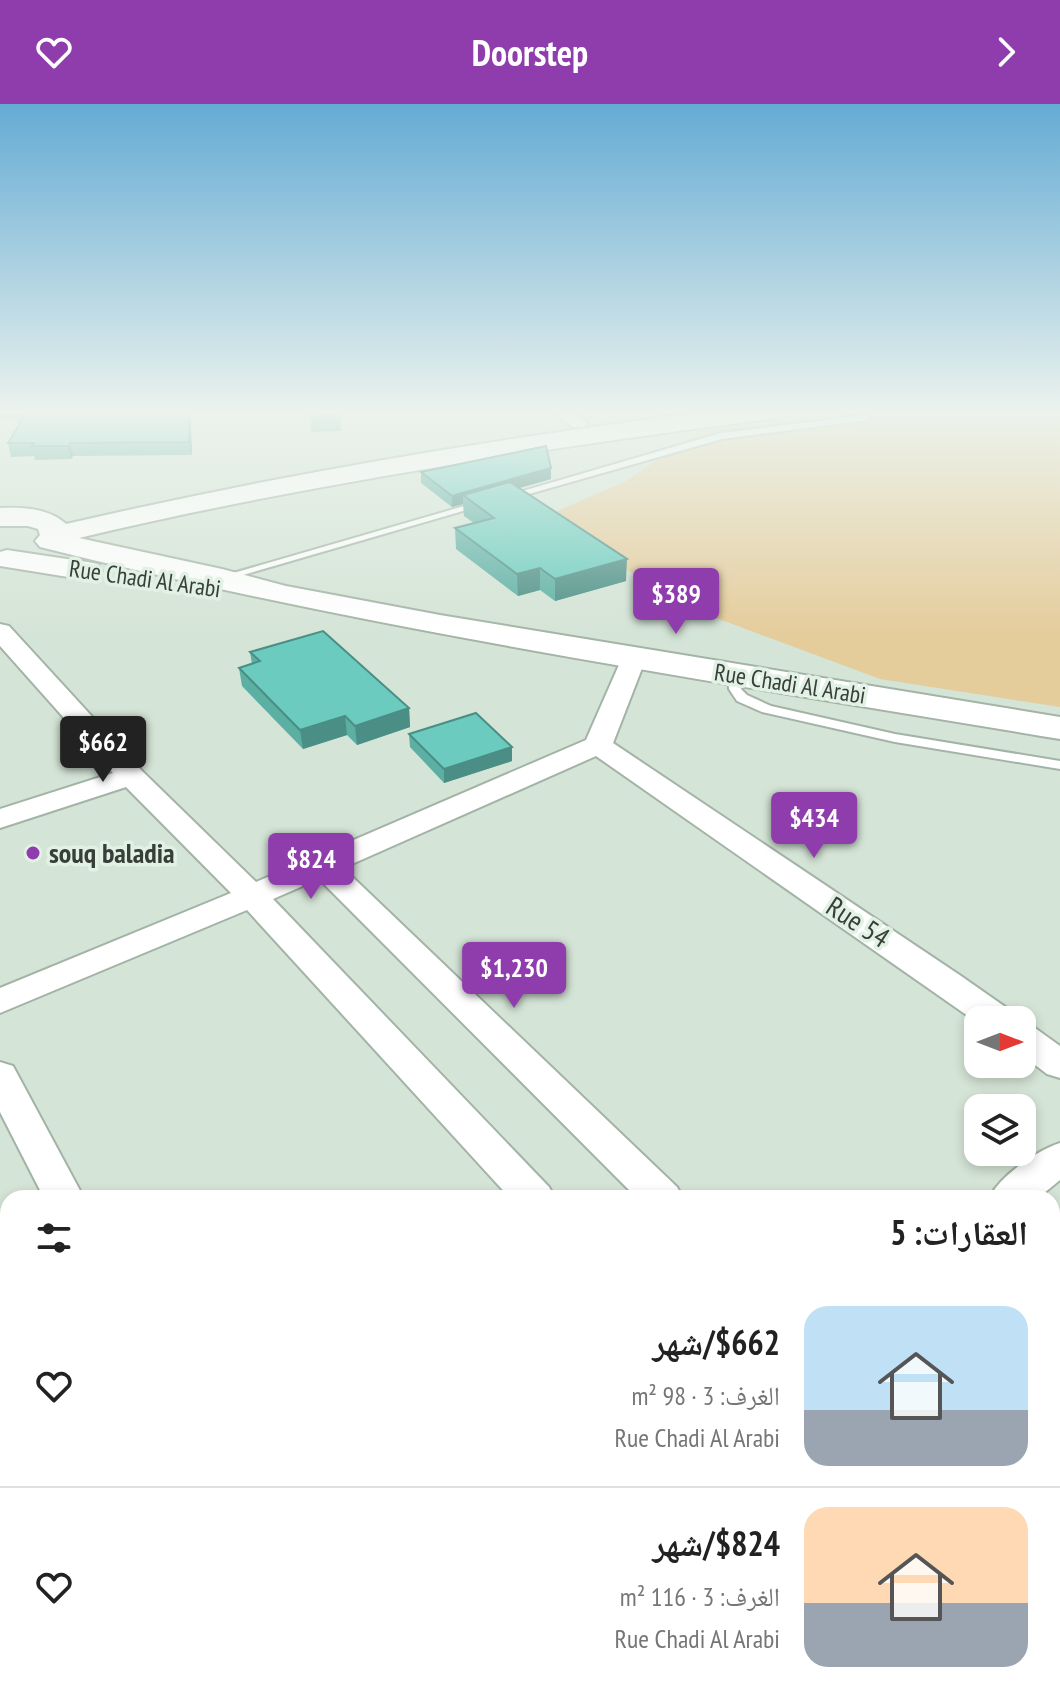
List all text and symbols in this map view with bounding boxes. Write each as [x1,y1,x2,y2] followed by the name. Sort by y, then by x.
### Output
[472,29,588,76] text: Doorstep
[32,30,76,74] icon: heart
[984,30,1028,74] icon: forward
[67,553,223,604] street label: Rue Chadi Al Arabi
[629,568,723,636] pin: $389
[651,577,701,610] text: $389
[712,656,868,711] street label: Rue Chadi Al Arabi
[56,716,150,784] pin: $662
[78,725,128,758] text: $662
[767,792,861,860] pin: $434
[789,801,839,834] text: $434
[264,833,358,901] pin: $824
[49,834,175,871] place label: souq baladia
[286,842,336,875] text: $824
[24,844,42,862] marker: souq baladia
[820,887,897,956] street label: Rue 54
[449,942,579,1010] pin: $1,230
[480,951,548,984] text: $1,230
[964,1006,1036,1078] north arrow
[964,1006,1036,1166] map controls
[964,1094,1036,1166] button: layers
[890,1210,1028,1254] text: العقارات: 5
[32,1216,76,1260] icon: filters
[652,1320,780,1364] text: $662/شهر
[868,1338,964,1434] icon: home
[32,1364,76,1408] icon: heart
[631,1379,780,1412] text: الغرف: 3 · 98 m²
[615,1421,780,1454] text: Rue Chadi Al Arabi
[652,1521,780,1565] text: $824/شهر
[868,1539,964,1635] icon: home
[32,1565,76,1609] icon: heart
[620,1580,780,1613] text: الغرف: 3 · 116 m²
[615,1622,780,1655] text: Rue Chadi Al Arabi

